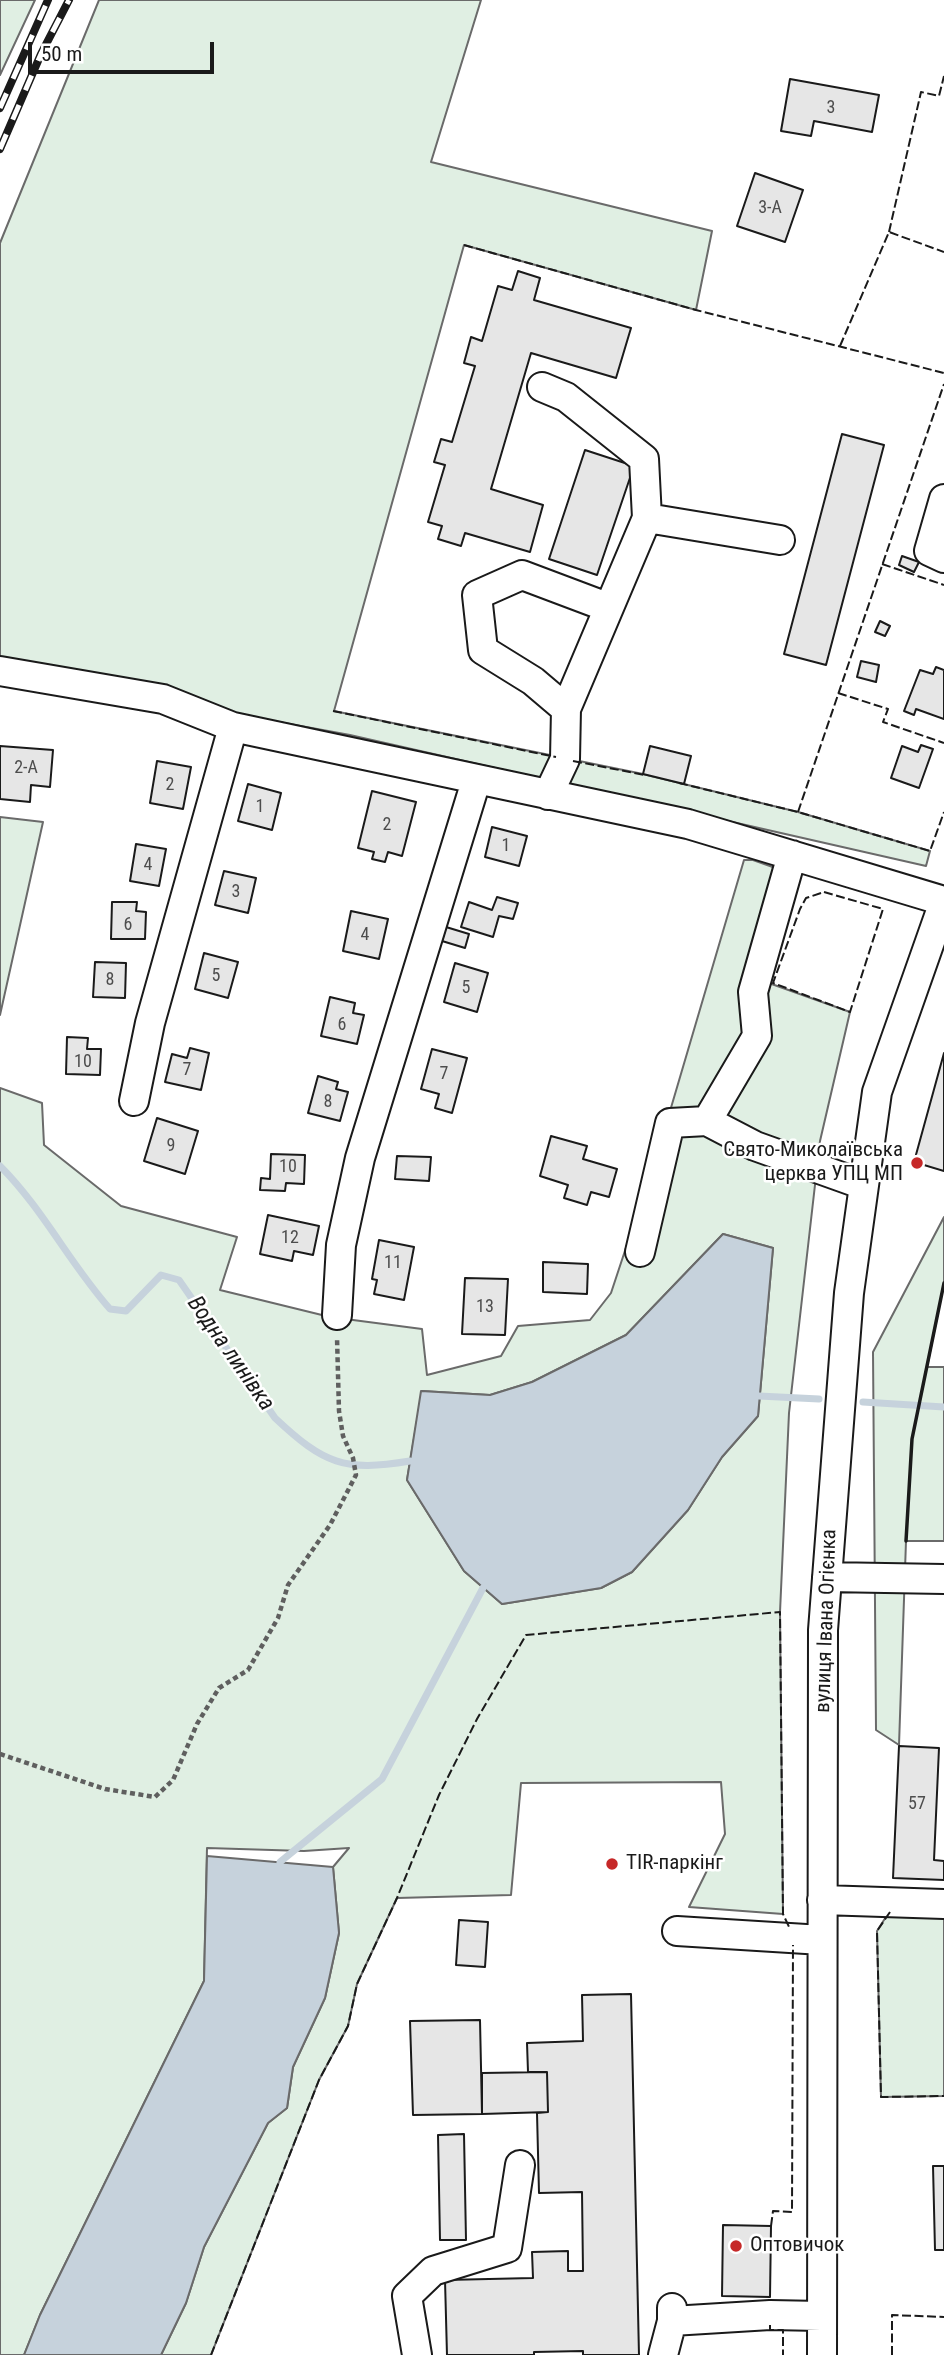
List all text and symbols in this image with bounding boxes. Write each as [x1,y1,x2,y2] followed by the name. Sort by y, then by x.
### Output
[32,28,217,72] scale bar
[41,42,82,66] text: 50 m
[827,97,835,119] house number: 3
[758,197,782,219] house number: 3-А
[14,757,38,779] house number: 2-А
[166,774,174,796] house number: 2
[256,796,264,818] house number: 1
[383,814,391,836] house number: 2
[502,835,510,857] house number: 1
[144,854,152,876] house number: 4
[232,881,240,903] house number: 3
[124,914,132,936] house number: 6
[361,924,369,946] house number: 4
[212,965,220,987] house number: 5
[106,969,114,991] house number: 8
[462,977,470,999] house number: 5
[338,1014,346,1036] house number: 6
[74,1051,92,1073] house number: 10
[183,1059,191,1081] house number: 7
[440,1063,448,1085] house number: 7
[324,1091,332,1113] house number: 8
[167,1135,175,1157] house number: 9
[723,1138,903,1188] place label: Свято-Миколаївська церква УПЦ МП
[909,1155,925,1171] marker: Свято-Миколаївська церква УПЦ МП
[279,1156,297,1178] house number: 10
[281,1227,299,1249] house number: 12
[384,1252,402,1274] house number: 11
[180,1291,280,1417] water label: Водна линівка
[476,1296,494,1318] house number: 13
[811,1529,843,1713] street label: вулиця Івана Огієнка
[908,1793,926,1815] house number: 57
[626,1851,723,1877] place label: TIR-паркінг
[604,1856,620,1872] marker: TIR-паркінг
[750,2233,844,2259] place label: Оптовичок
[728,2238,744,2254] marker: Оптовичок

